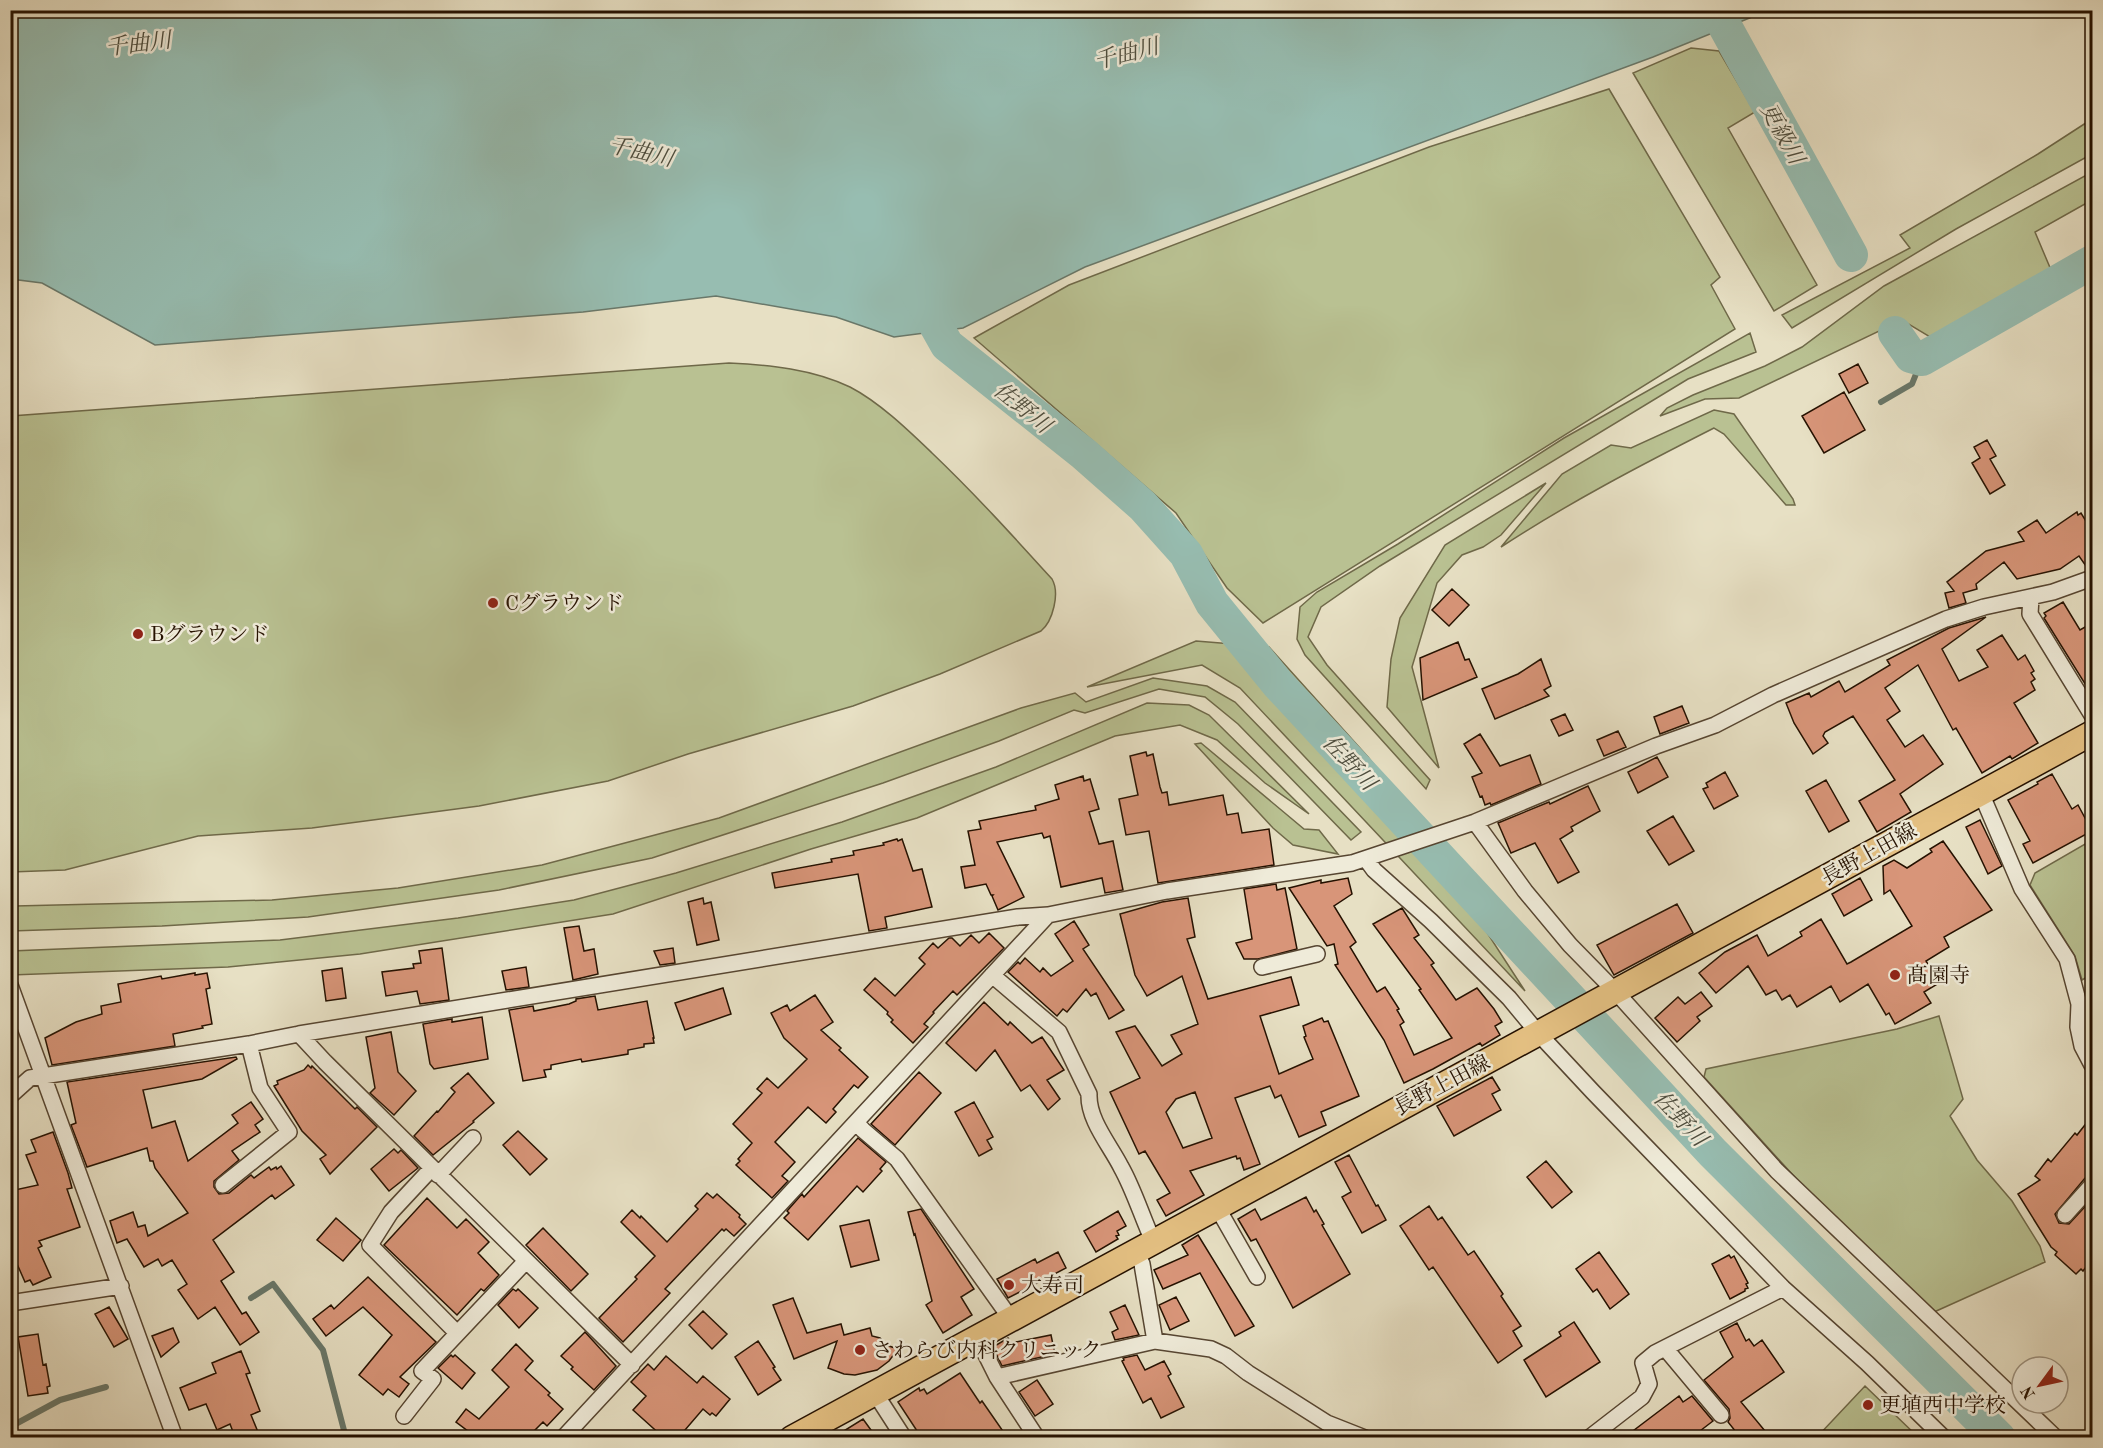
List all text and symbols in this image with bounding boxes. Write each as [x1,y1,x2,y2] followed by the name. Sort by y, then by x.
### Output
[104,28,174,60] water label: 千曲川
[1091,34,1163,74] water label: 千曲川
[1756,99,1810,170] water label: 更級川
[606,133,678,172] water label: 千曲川
[989,378,1057,439] water label: 佐野川
[505,593,624,615] place label: Cグラウンド
[486,596,500,610] marker: Cグラウンド
[150,624,270,646] place label: Bグラウンド
[131,627,145,641] marker: Bグラウンド
[1318,730,1382,796] water label: 佐野川
[1818,819,1921,890] street label: 長野上田線
[1907,964,1970,987] place label: 髙園寺
[1888,968,1902,982] marker: 髙園寺
[1390,1051,1494,1120] street label: 長野上田線
[1649,1086,1713,1152] water label: 佐野川
[1021,1274,1084,1297] place label: 大寿司
[1002,1278,1016,1292] marker: 大寿司
[872,1339,1102,1362] place label: さわらび内科クリニック
[853,1343,867,1357] marker: さわらび内科クリニック
[2010,1355,2070,1415] north arrow
[2019,1382,2039,1402] text: N
[1880,1394,2006,1417] place label: 更埴西中学校
[1861,1398,1875,1412] marker: 更埴西中学校

